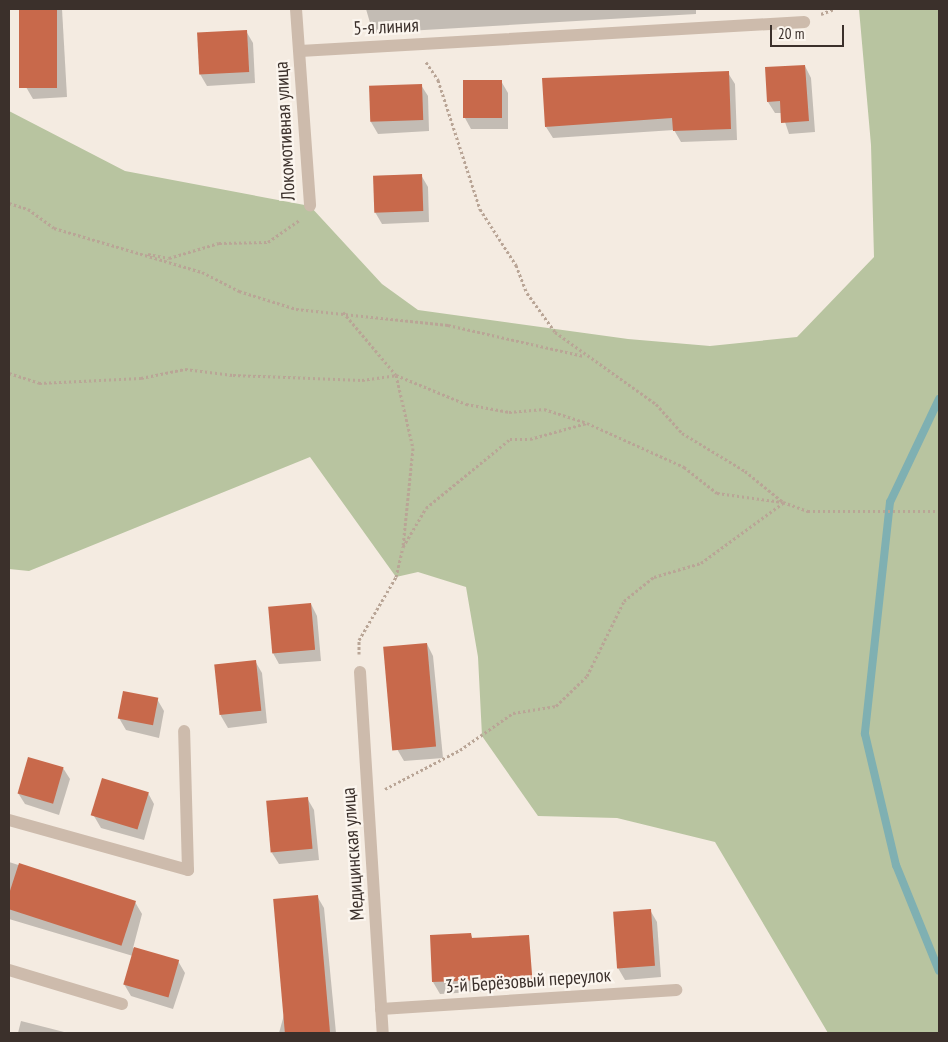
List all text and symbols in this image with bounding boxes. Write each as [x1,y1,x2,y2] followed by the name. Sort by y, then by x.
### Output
[353,14,419,40] street label: 5-я линия
[773,15,847,47] scale bar
[778,24,804,43] text: 20 m
[270,61,300,201] street label: Локомотивная улица
[337,787,369,921] street label: Медицинская улица
[444,964,612,998] street label: 3-й Берёзовый переулок

